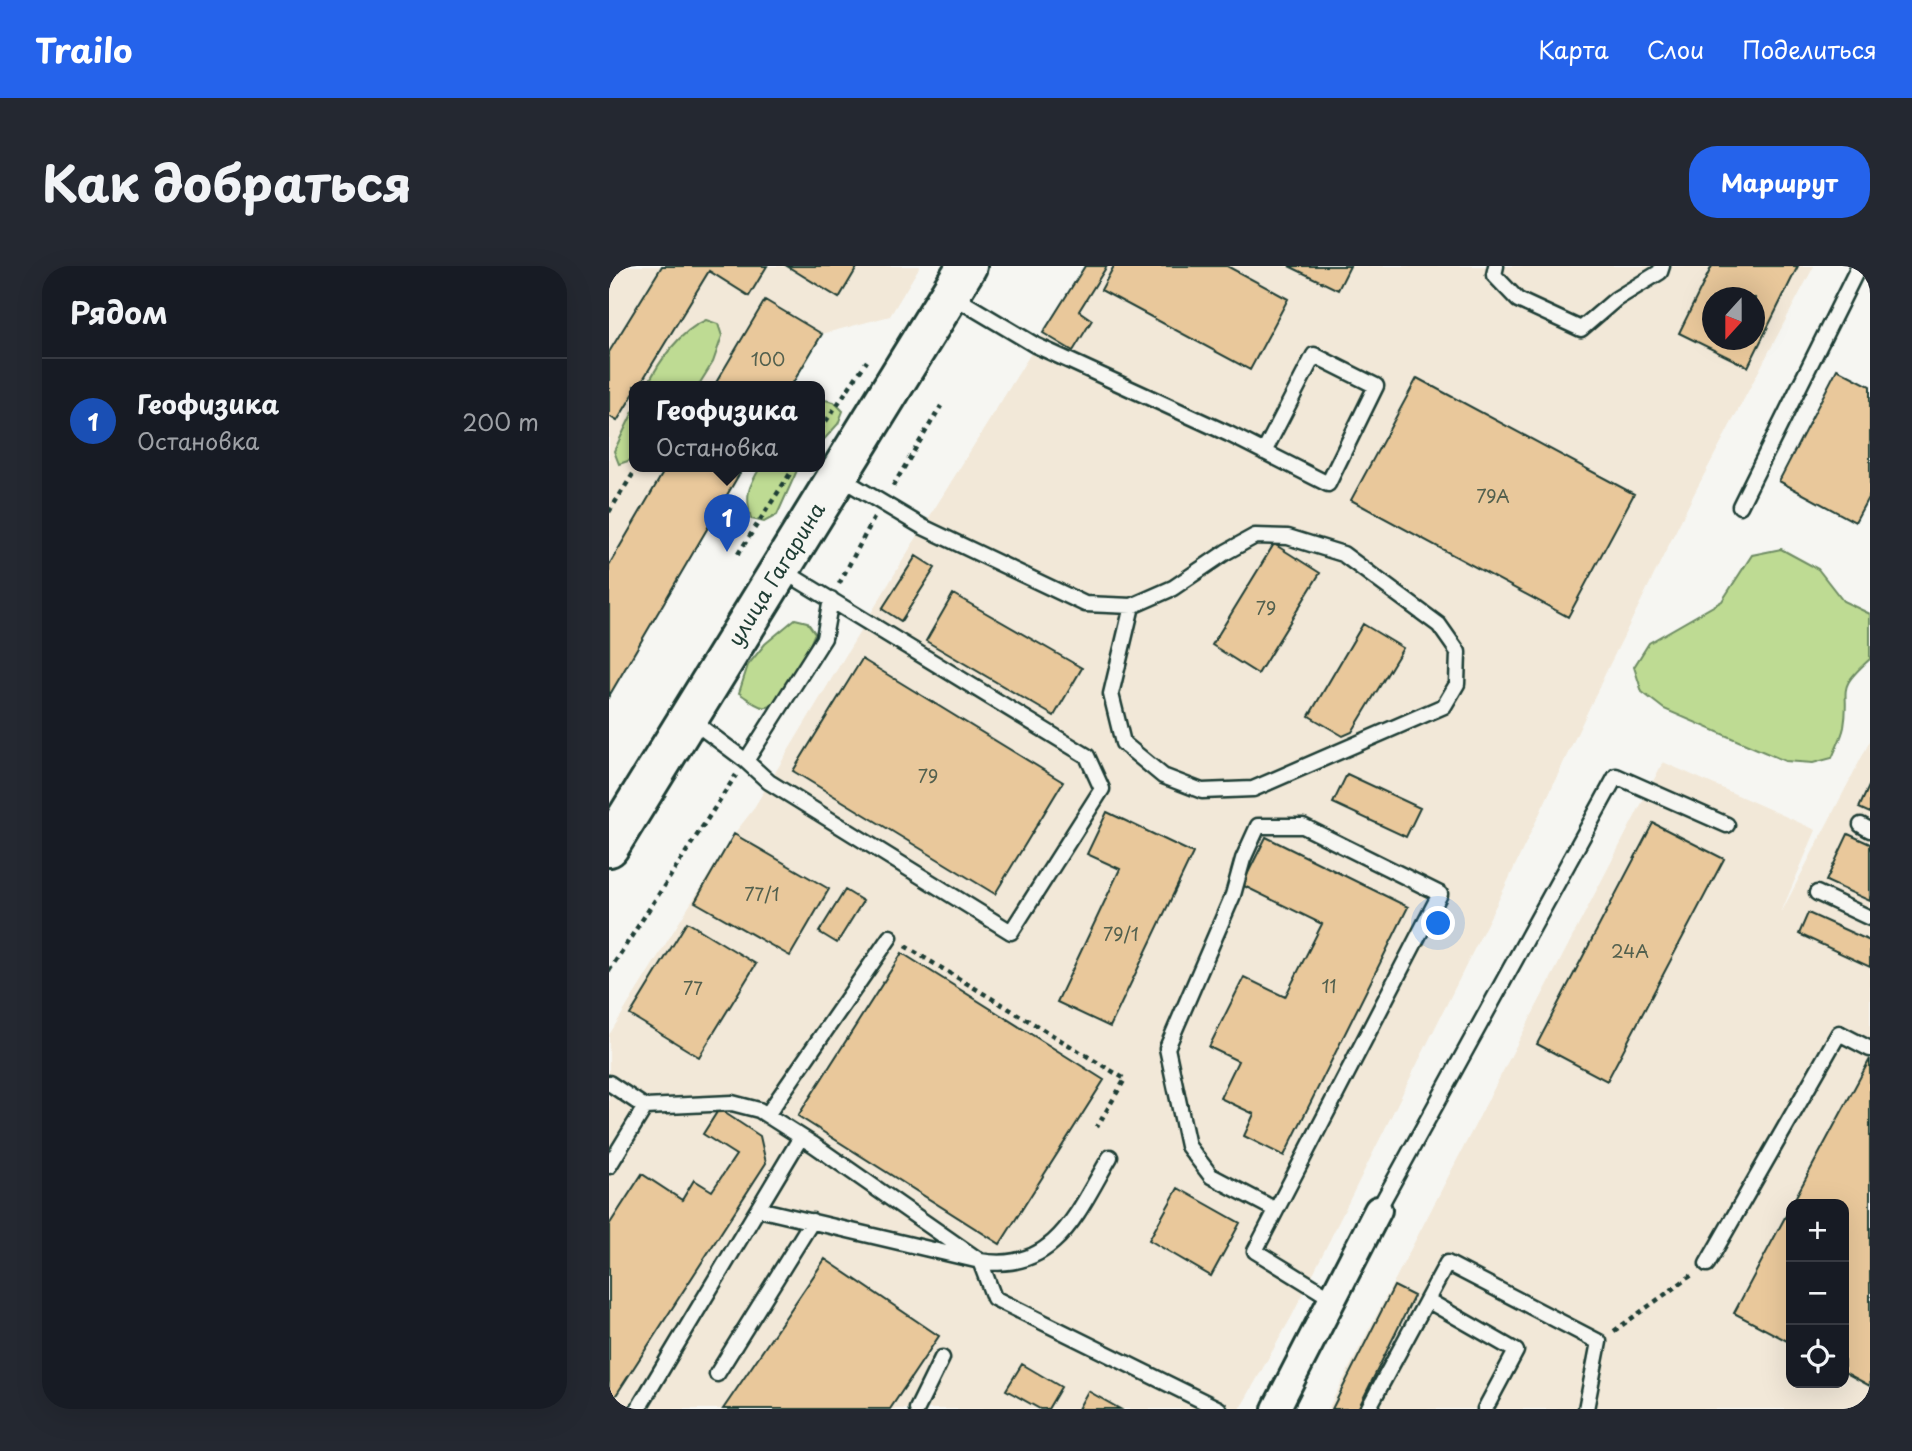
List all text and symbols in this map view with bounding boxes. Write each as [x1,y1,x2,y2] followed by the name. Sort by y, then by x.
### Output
[35,24,132,74] text: Trailo
[1538,31,1609,67] text: Карта
[1647,31,1704,67] text: Слои
[1742,31,1877,67] text: Поделиться
[42,145,412,219] text: Как добраться
[1689,146,1870,218] button: Маршрут
[1702,287,1765,350] north arrow
[70,289,168,334] text: Рядом
[751,345,785,372] house number: 100
[629,381,825,472] popup
[137,384,279,423] text: Геофизика
[656,390,798,429] text: Геофизика
[88,404,99,439] text: 1
[462,404,539,439] text: 200 m
[137,423,259,458] text: Остановка
[656,429,778,464] text: Остановка
[1476,482,1510,509] house number: 79А
[704,494,750,552] pin: 1
[719,495,832,652] street label: улица Гагарина
[1256,594,1276,621] house number: 79
[918,762,938,789] house number: 79
[744,880,780,907] house number: 77/1
[1421,906,1455,940] your location
[1103,920,1139,947] house number: 79/1
[1611,937,1649,964] house number: 24А
[1321,972,1337,999] house number: 11
[683,974,703,1001] house number: 77
[1786,1199,1849,1388] map controls
[1786,1199,1849,1262] button: +
[1786,1262,1849,1325] button: −
[1786,1325,1849,1388] button: locate

